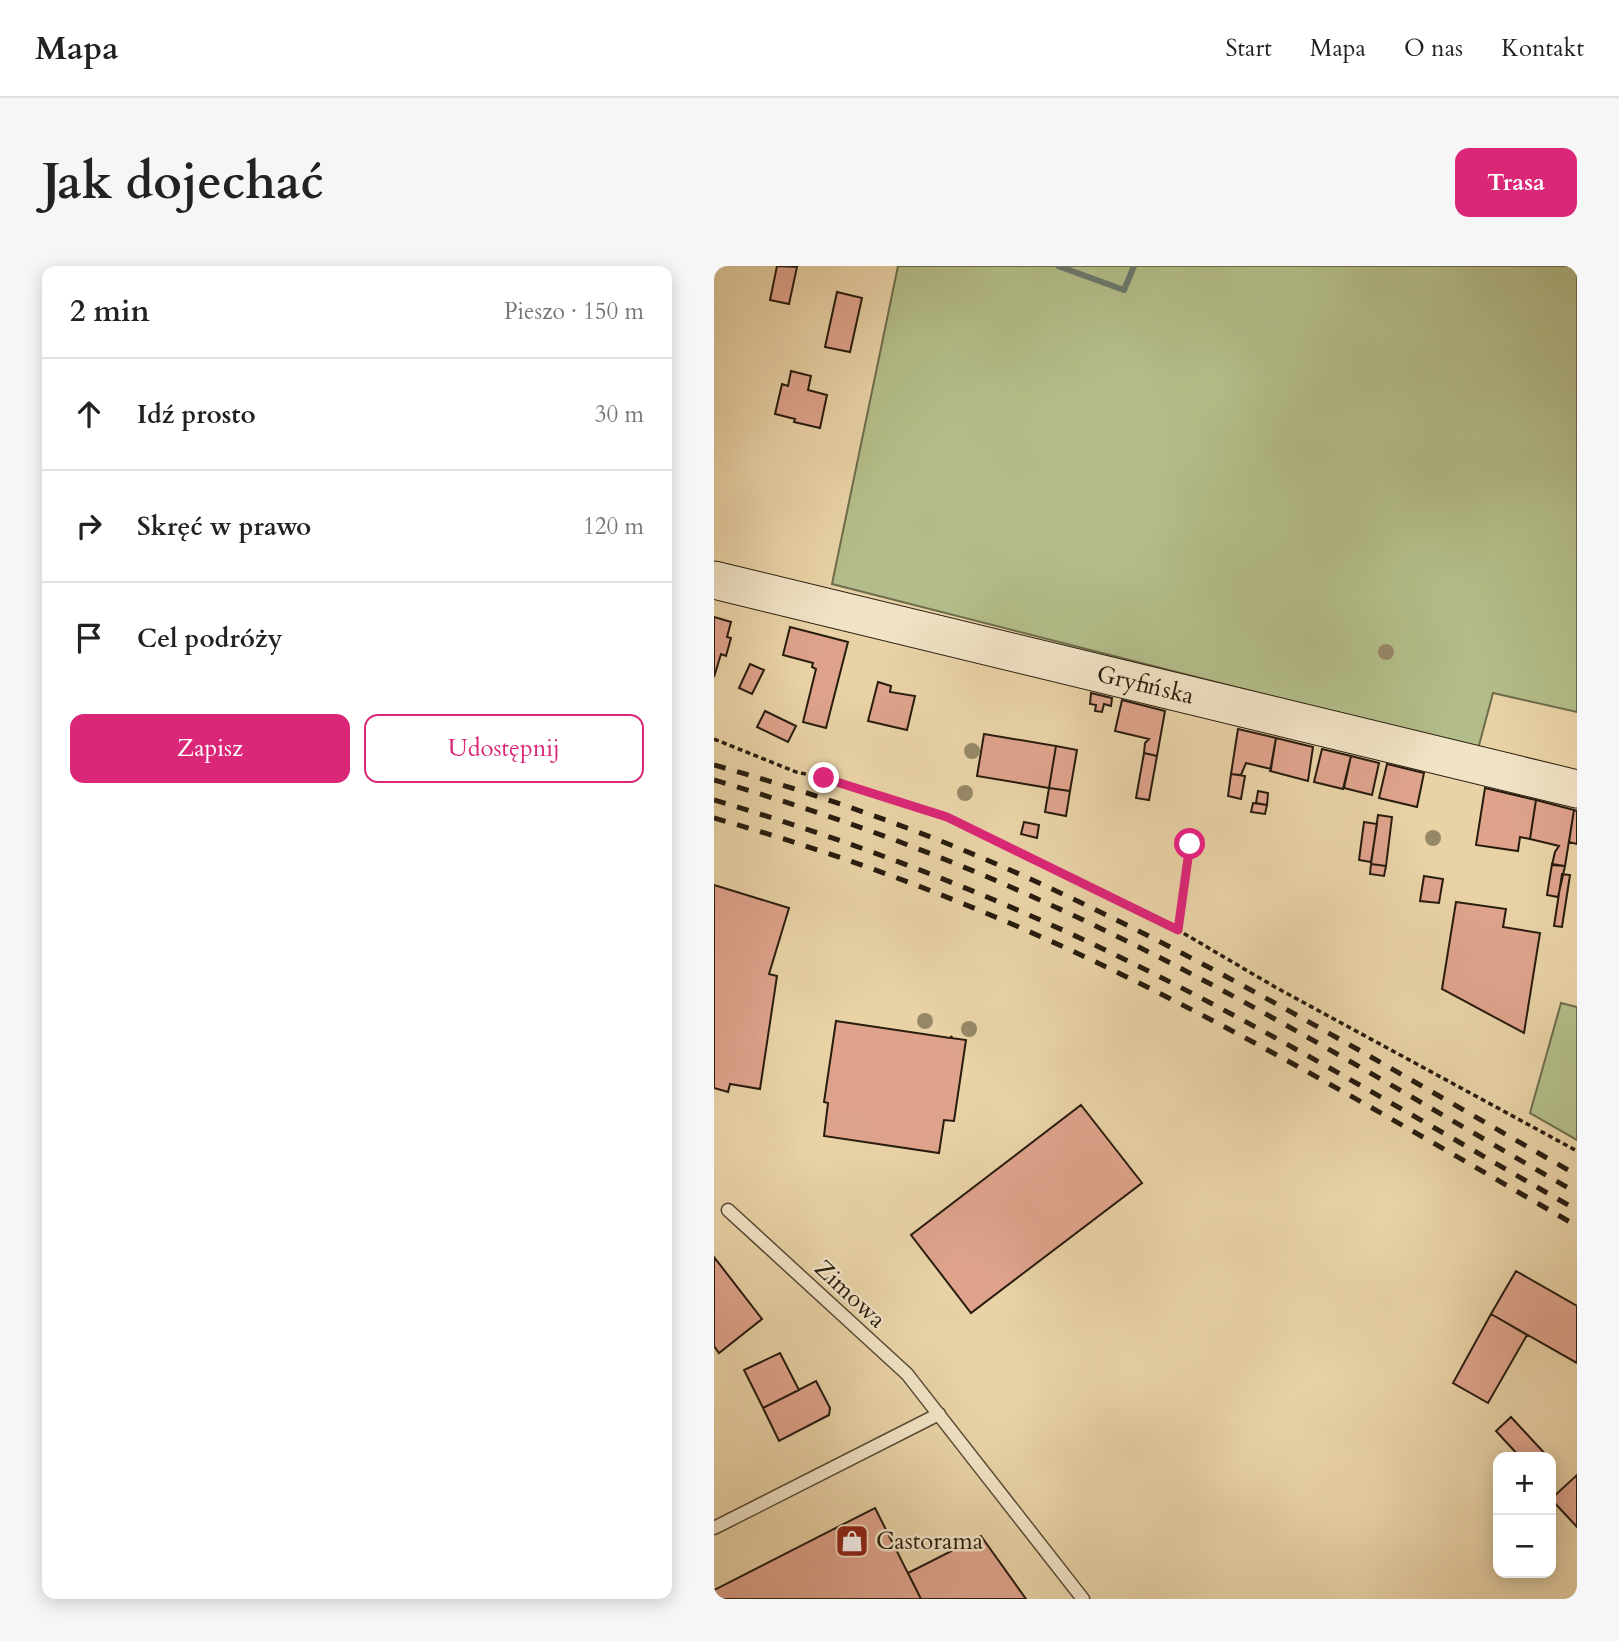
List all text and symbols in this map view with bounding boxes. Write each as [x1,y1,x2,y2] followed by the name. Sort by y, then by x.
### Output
[35,26,119,71] text: Mapa
[1225,32,1272,65] text: Start
[1310,32,1366,65] text: Mapa
[1404,32,1463,65] text: O nas
[1501,32,1584,65] text: Kontakt
[1455,148,1577,217] button: Trasa
[42,149,324,216] text: Jak dojechać
[70,291,150,332] text: 2 min
[504,296,644,327] text: Pieszo · 150 m
[70,395,108,433] icon: ahead
[137,397,256,432] text: Idź prosto
[595,399,644,430] text: 30 m
[70,507,108,545] icon: right
[137,509,311,544] text: Skręć w prawo
[583,511,644,542] text: 120 m
[70,619,108,657] icon: arrive
[137,621,283,656] text: Cel podróży
[1094,657,1198,712] street label: Gryfińska
[70,714,350,783] button: Zapisz
[364,714,644,783] button: Udostępnij
[808,762,839,793] route end
[1174,828,1205,859] route start
[807,1252,893,1336] street label: Zimowa
[1493,1452,1556,1578] map controls
[1493,1452,1556,1515] button: +
[1493,1515,1556,1578] button: −
[833,1522,871,1560] shop icon: Castorama
[876,1525,984,1558] place label: Castorama

